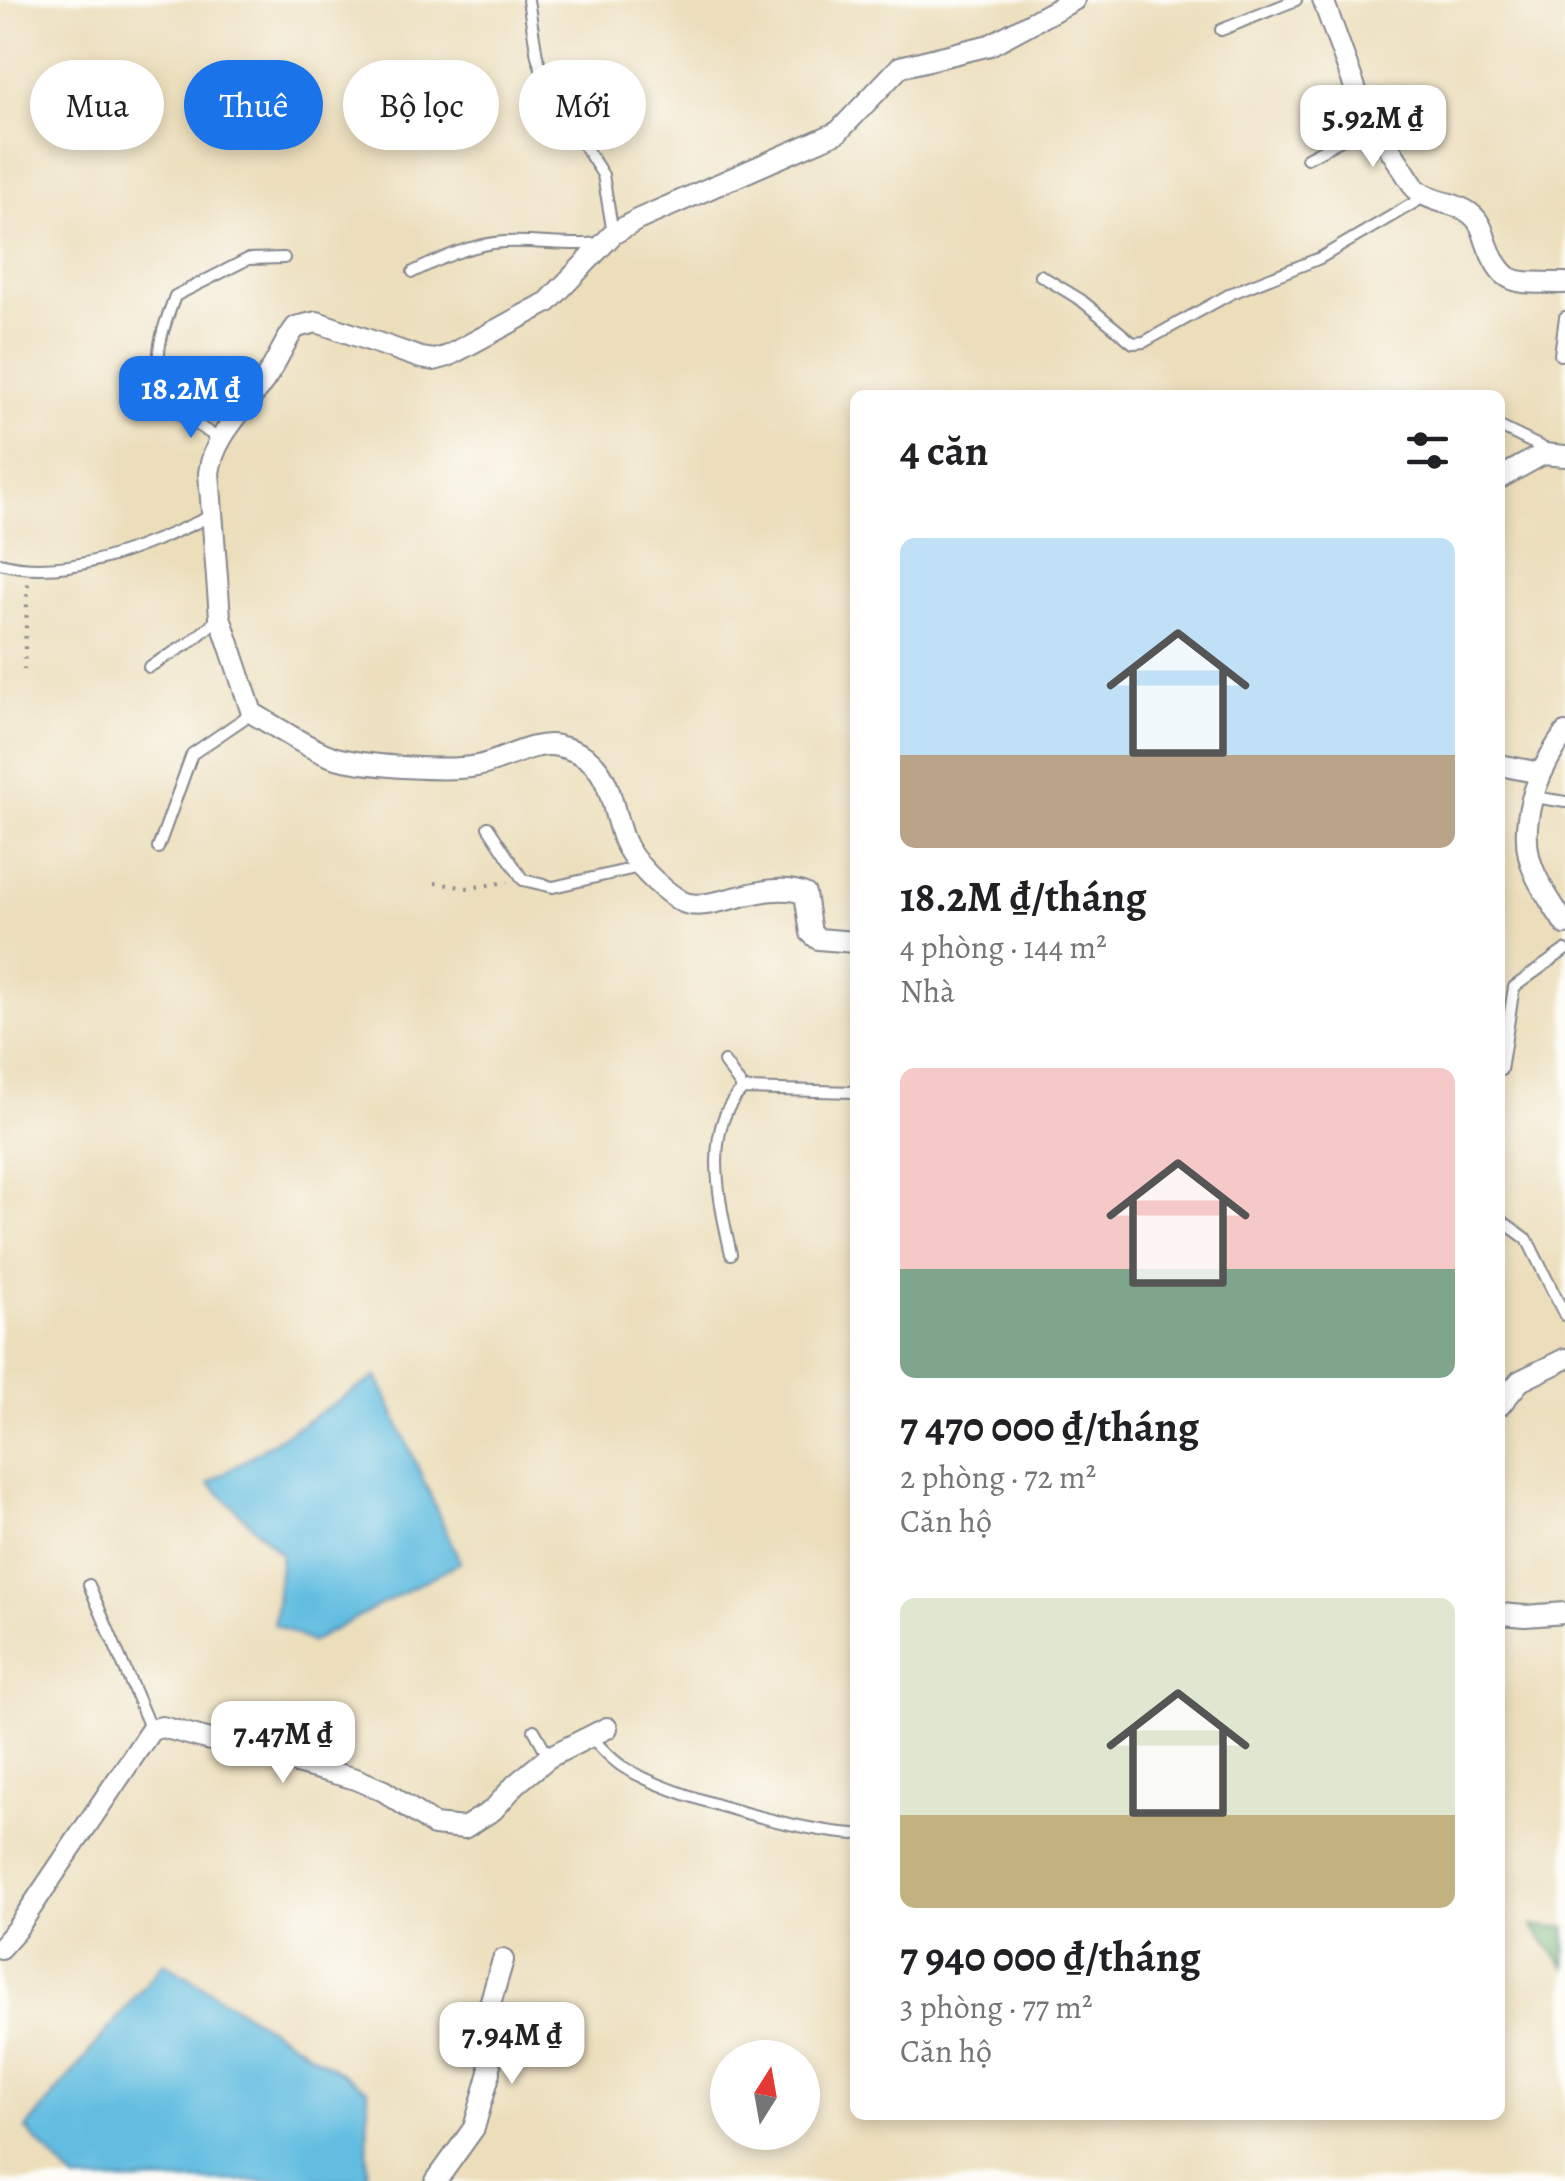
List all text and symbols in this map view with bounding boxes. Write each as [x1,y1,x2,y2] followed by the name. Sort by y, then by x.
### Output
[30,60,164,150] chip: Mua
[184,60,323,150] chip: Thuê
[343,60,499,150] chip: Bộ lọc
[519,60,646,150] chip: Mới
[1281,85,1465,170] pin: 5.92M ₫
[1322,95,1424,139] text: 5.92M ₫
[99,356,283,441] pin: 18.2M ₫
[141,366,241,410] text: 18.2M ₫
[900,422,988,479] text: 4 căn
[1400,423,1455,478] icon: filters
[1088,603,1268,783] icon: home
[900,868,1147,925] text: 18.2M ₫/tháng
[900,925,1107,969] text: 4 phòng · 144 m²
[900,969,955,1013] text: Nhà
[1088,1133,1268,1313] icon: home
[900,1398,1199,1455] text: 7 470 000 ₫/tháng
[900,1455,1096,1499] text: 2 phòng · 72 m²
[900,1499,992,1543] text: Căn hộ
[1088,1663,1268,1843] icon: home
[191,1701,375,1786] pin: 7.47M ₫
[233,1711,333,1755] text: 7.47M ₫
[900,1928,1201,1985] text: 7 940 000 ₫/tháng
[900,1985,1093,2029] text: 3 phòng · 77 m²
[420,2002,604,2087] pin: 7.94M ₫
[461,2012,563,2056] text: 7.94M ₫
[900,2029,992,2073] text: Căn hộ
[710,2040,820,2150] north arrow
[710,2040,820,2150] map controls

